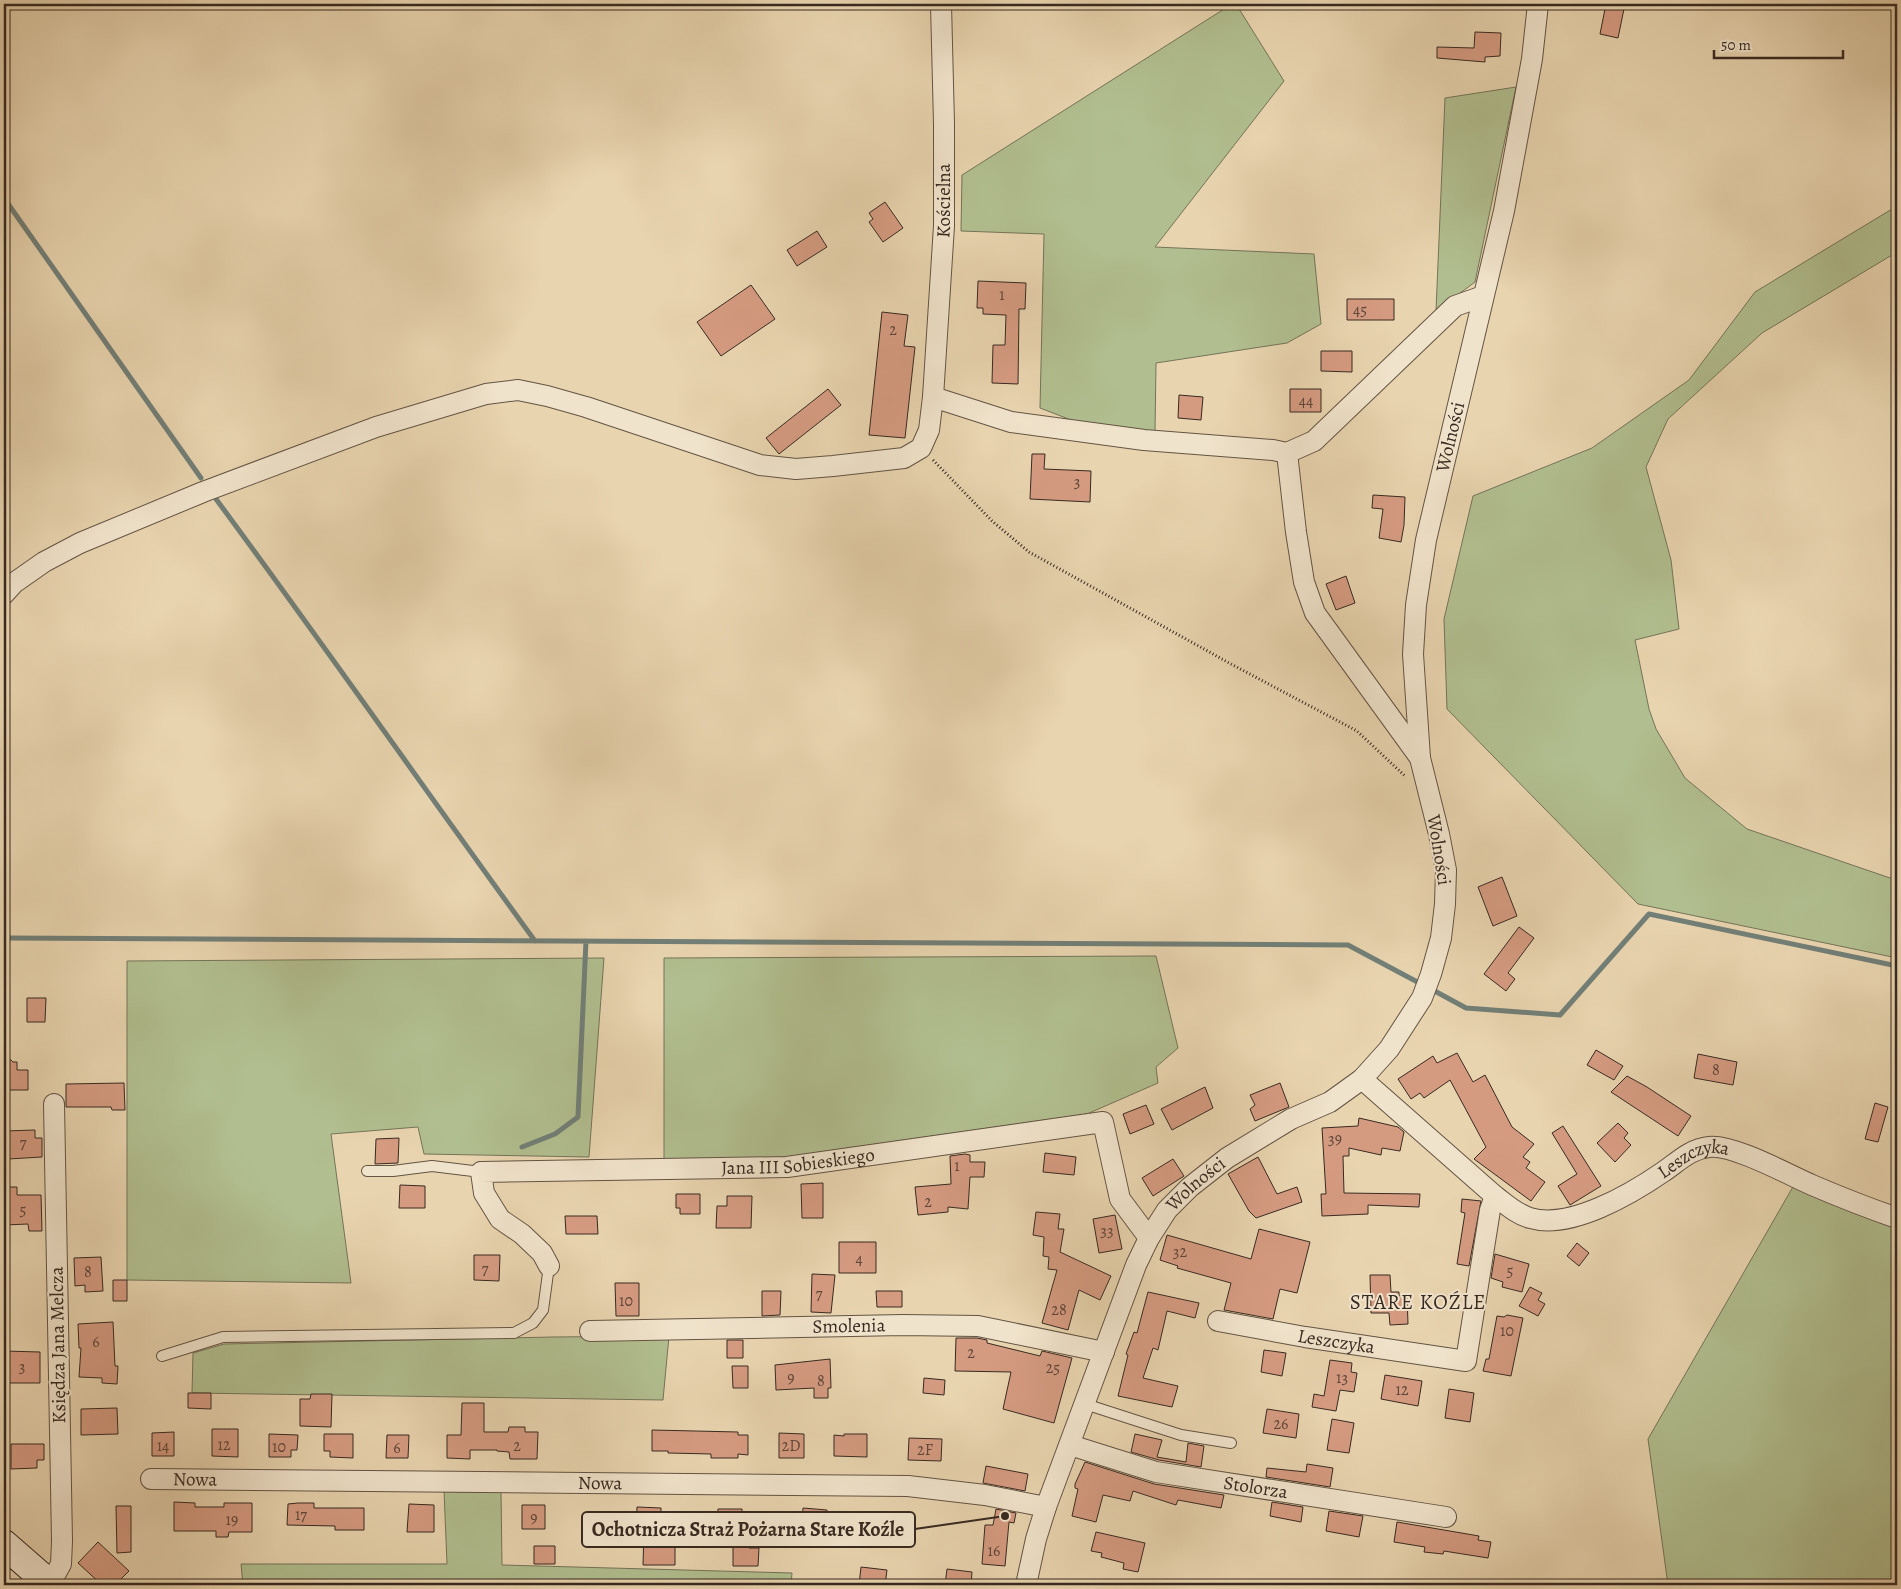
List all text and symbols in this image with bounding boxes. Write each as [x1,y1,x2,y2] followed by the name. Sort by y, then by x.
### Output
[1714,28,1842,60] scale bar
[1721,35,1751,55] text: 50 m
[930,163,957,239] street label: Kościelna
[999,284,1005,306] house number: 1
[1353,299,1367,321] house number: 45
[889,319,897,341] house number: 2
[1299,390,1313,412] house number: 44
[1429,399,1471,475] street label: Wolności
[1074,471,1080,493] house number: 3
[1420,812,1457,887] street label: Wolności
[1712,1059,1720,1081] house number: 8
[1328,1128,1342,1150] house number: 39
[20,1132,27,1154] house number: 7
[1652,1134,1732,1185] street label: Leszczyka
[721,1142,876,1181] street label: Jana III Sobieskiego
[1159,1151,1231,1218] street label: Wolności
[954,1155,960,1177] house number: 1
[924,1191,932,1213] house number: 2
[20,1199,27,1221] house number: 5
[1100,1220,1114,1242] house number: 33
[1173,1241,1188,1263] house number: 32
[855,1248,863,1270] house number: 4
[482,1258,489,1280] house number: 7
[1507,1260,1514,1282] house number: 5
[84,1261,92,1283] house number: 8
[44,1266,72,1424] street label: Księdza Jana Melcza
[816,1283,823,1305] house number: 7
[1350,1288,1486,1316] district label: STARE KOŹLE
[619,1290,633,1312] house number: 10
[1051,1299,1067,1321] house number: 28
[812,1312,886,1340] street label: Smolenia
[1500,1320,1514,1342] house number: 10
[1295,1323,1377,1360] street label: Leszczyka
[92,1331,100,1353] house number: 6
[967,1342,975,1364] house number: 2
[19,1356,25,1378] house number: 3
[1046,1357,1060,1379] house number: 25
[787,1367,795,1389] house number: 9
[1336,1367,1348,1389] house number: 13
[817,1370,825,1392] house number: 8
[1395,1379,1409,1401] house number: 12
[1274,1413,1289,1435] house number: 26
[217,1434,231,1456] house number: 12
[157,1435,169,1457] house number: 14
[513,1435,521,1457] house number: 2
[782,1435,800,1457] house number: 2D
[272,1436,286,1458] house number: 10
[393,1437,401,1459] house number: 6
[917,1439,933,1461] house number: 2F
[173,1466,217,1493] street label: Nowa
[578,1470,622,1496] street label: Nowa
[1222,1470,1290,1505] street label: Stolorza
[295,1504,307,1526] house number: 17
[530,1507,538,1529] house number: 9
[226,1509,238,1531] house number: 19
[582,1512,915,1547] callout: Ochotnicza Straż Pożarna Stare Koźle
[592,1516,904,1543] text: Ochotnicza Straż Pożarna Stare Koźle
[988,1540,1000,1562] house number: 16

